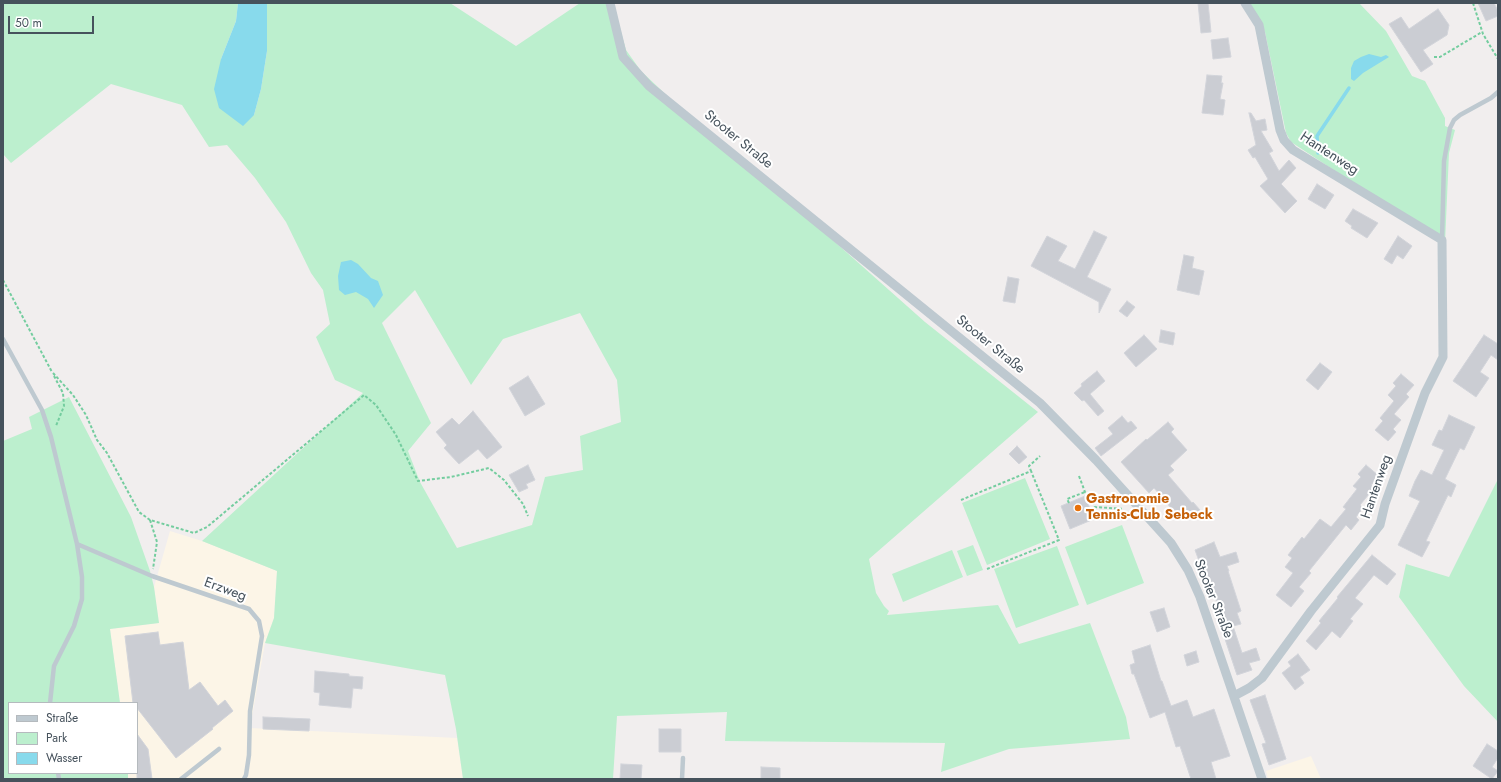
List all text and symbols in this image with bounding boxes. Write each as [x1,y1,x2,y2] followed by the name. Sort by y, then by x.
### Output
[10,8,96,34] scale bar
[15,14,42,32] text: 50 m
[700,107,776,173] street label: Stooter Straße
[1297,129,1361,179] street label: Hantenweg
[952,312,1028,378] street label: Stooter Straße
[1358,453,1396,521] street label: Hantenweg
[1086,492,1213,524] place label: Gastronomie Tennis-Club Sebeck
[1073,503,1083,513] marker: Gastronomie Tennis-Club Sebeck
[1190,557,1236,641] street label: Stooter Straße
[201,575,249,605] street label: Erzweg
[8,702,138,774] legend
[46,709,78,727] text: Straße
[46,729,67,747] text: Park
[46,749,82,767] text: Wasser

